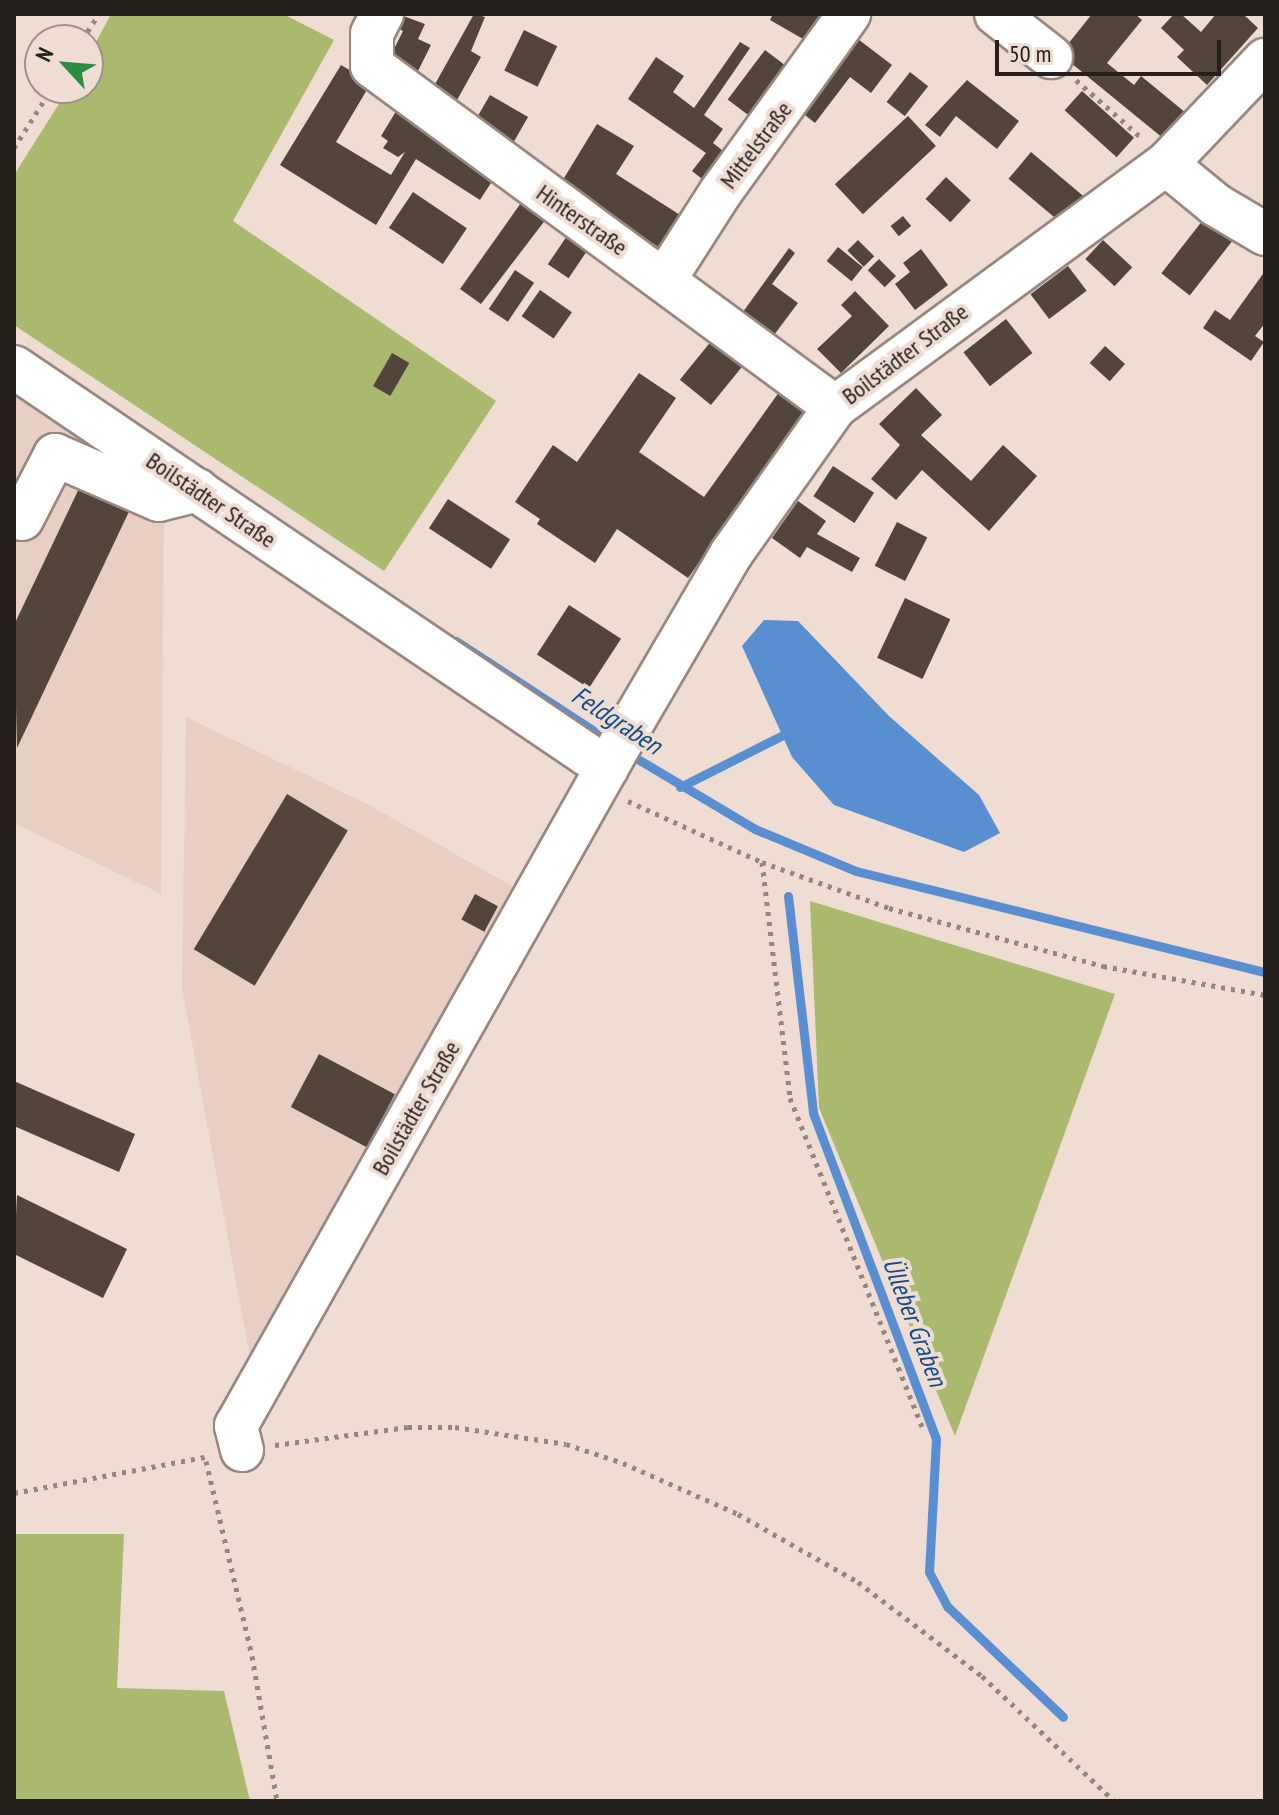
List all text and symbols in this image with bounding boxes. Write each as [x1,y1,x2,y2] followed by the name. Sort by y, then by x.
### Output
[24,24,104,104] north arrow
[999,24,1225,74] scale bar
[1009,38,1051,69] text: 50 m
[29,43,59,66] text: N
[714,96,798,194] street label: Mittelstraße
[531,178,633,262] street label: Hinterstraße
[837,297,973,411] street label: Boilstädter Straße
[141,446,281,554] street label: Boilstädter Straße
[566,679,668,761] water label: Feldgraben
[366,1036,466,1180] street label: Boilstädter Straße
[876,1253,954,1391] water label: Ülleber Graben

